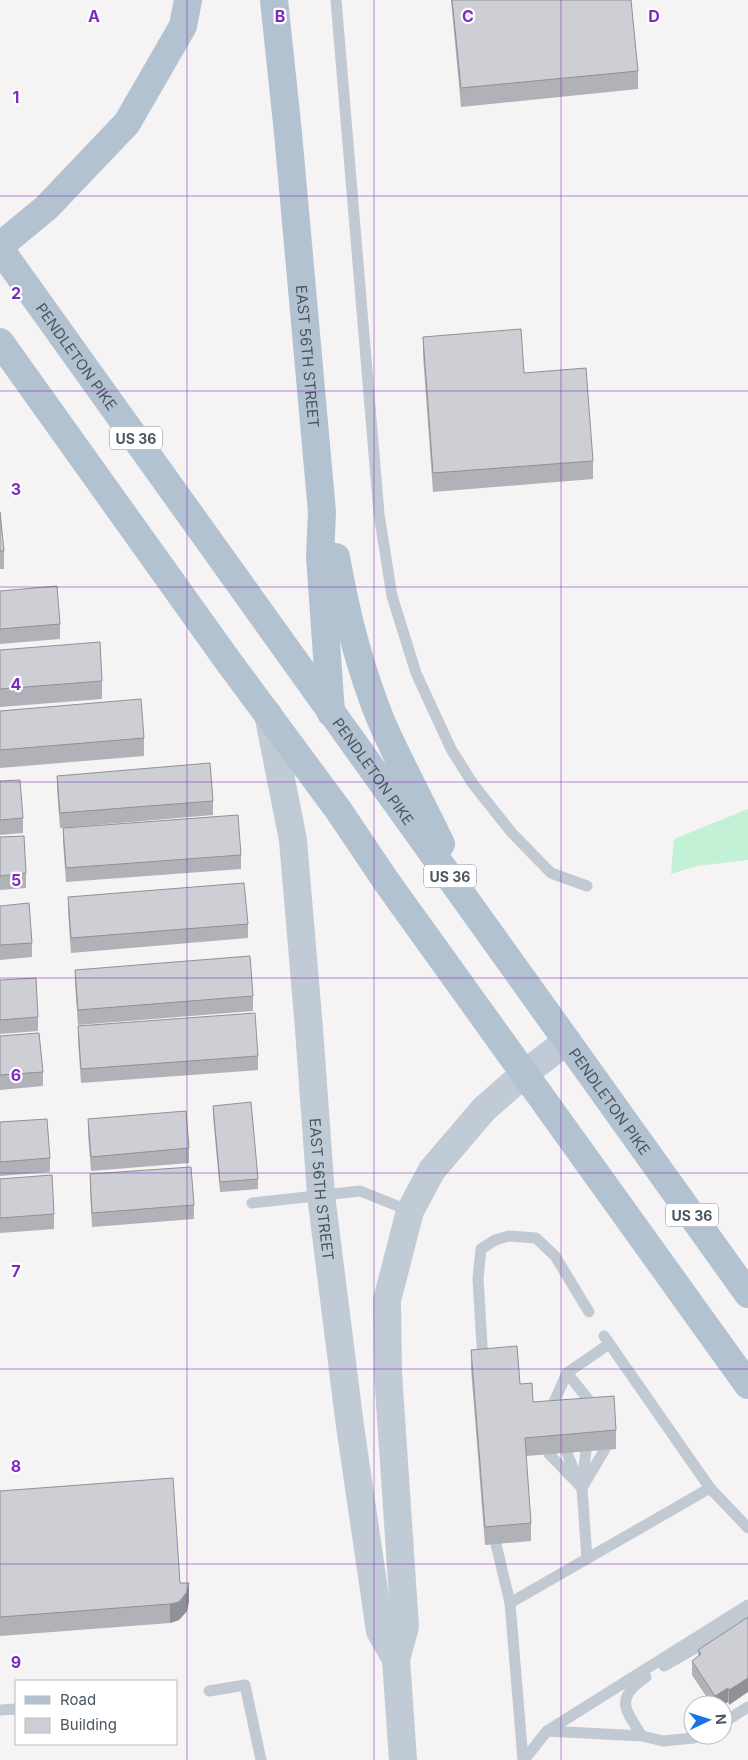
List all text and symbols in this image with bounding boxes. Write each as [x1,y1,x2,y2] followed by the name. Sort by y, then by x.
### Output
[88,6,100,26] text: A
[275,6,285,26] text: B
[462,6,474,26] text: C
[648,6,660,26] text: D
[13,87,19,107] text: 1
[11,283,21,303] text: 2
[292,284,324,429] street label: EAST 56TH STREET
[32,299,122,414] street label: PENDLETON PIKE
[110,426,162,449] road number: US 36
[11,479,21,499] text: 3
[11,674,22,694] text: 4
[329,714,418,828] street label: PENDLETON PIKE
[424,864,476,888] road number: US 36
[11,870,21,890] text: 5
[565,1044,655,1158] street label: PENDLETON PIKE
[11,1065,21,1085] text: 6
[306,1117,339,1262] street label: EAST 56TH STREET
[666,1204,718,1226] road number: US 36
[11,1261,21,1281] text: 7
[11,1456,21,1476] text: 8
[11,1652,21,1672] text: 9
[15,1680,178,1745] legend
[60,1690,96,1709] text: Road
[683,1695,733,1745] north arrow
[713,1713,730,1725] text: N
[60,1715,117,1734] text: Building

